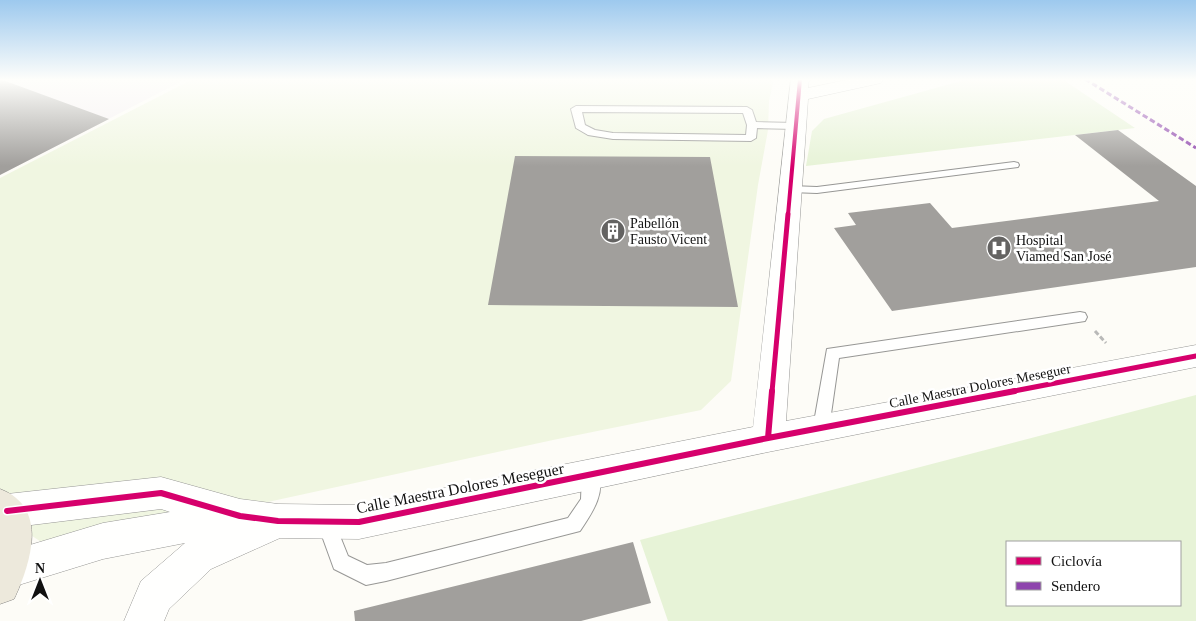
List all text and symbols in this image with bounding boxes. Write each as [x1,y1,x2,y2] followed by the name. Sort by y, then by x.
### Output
[630,216,707,247] place label: Pabellón Fausto Vicent
[600,218,626,244] building icon: Pabellón Fausto Vicent
[1016,233,1112,264] place label: Hospital Viamed San José
[986,235,1012,261] hospital icon: Hospital Viamed San José
[888,361,1072,411] street label: Calle Maestra Dolores Meseguer
[355,459,566,517] street label: Calle Maestra Dolores Meseguer
[1006,541,1181,606] legend
[1051,553,1102,569] text: Ciclovía
[15,556,65,606] north arrow
[35,561,45,576] text: N
[1051,578,1100,594] text: Sendero

